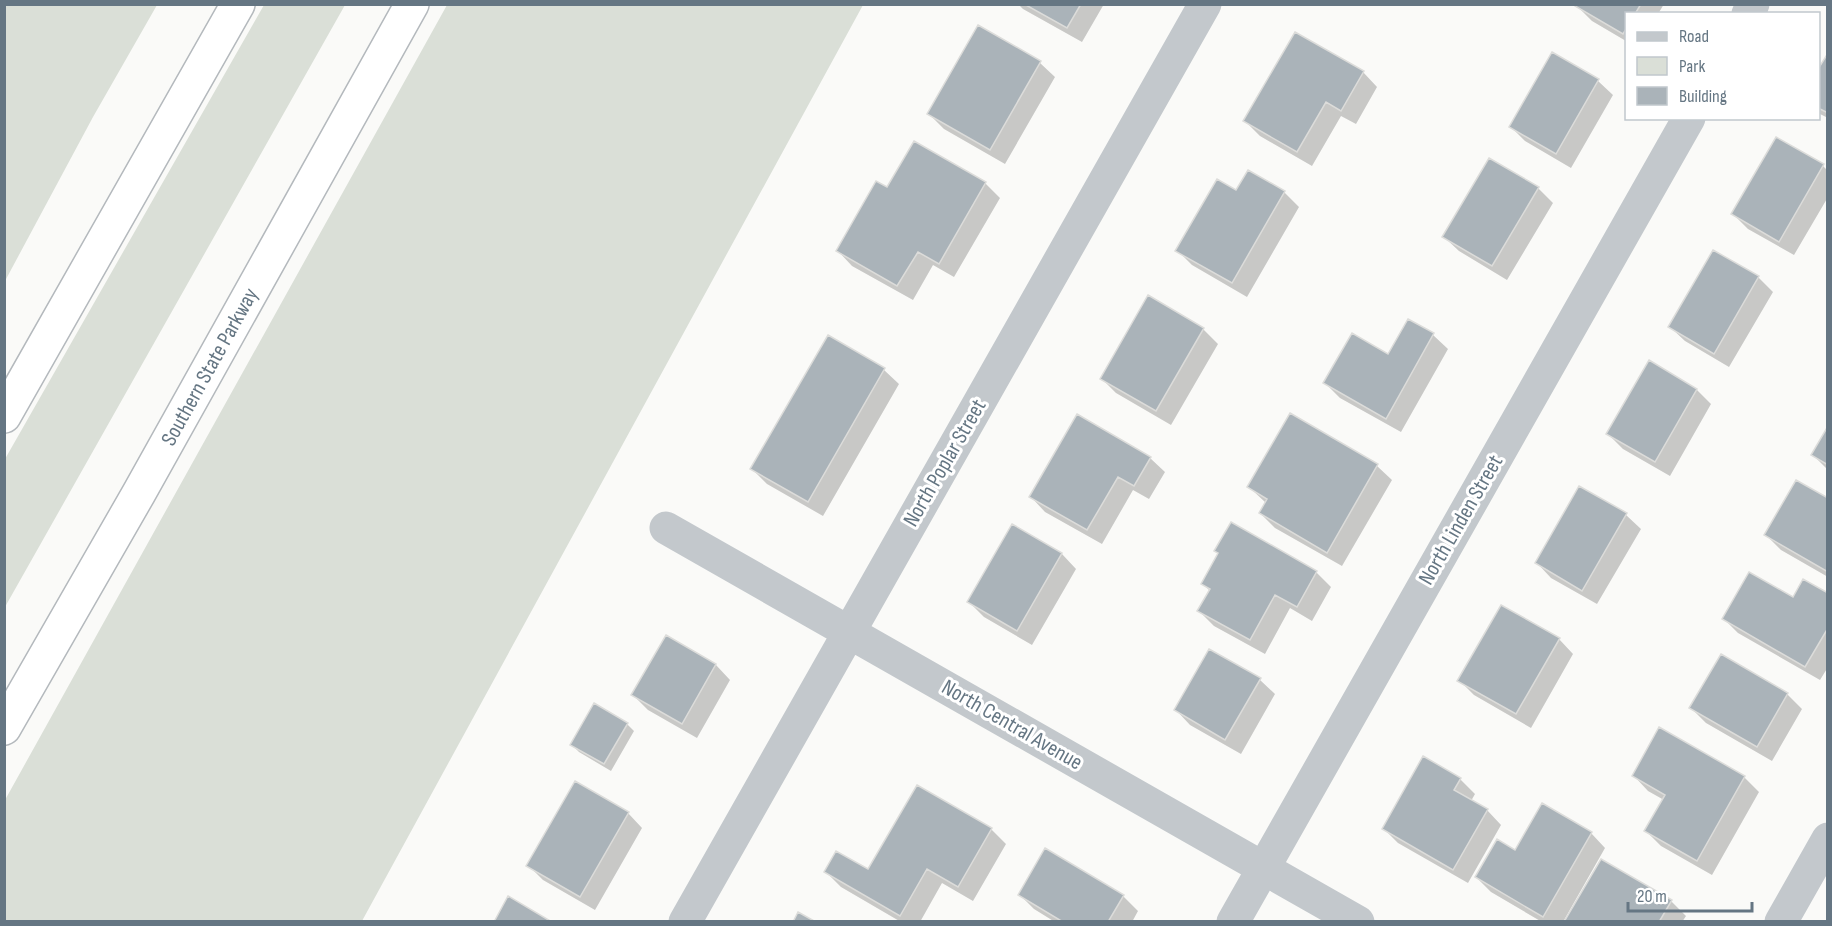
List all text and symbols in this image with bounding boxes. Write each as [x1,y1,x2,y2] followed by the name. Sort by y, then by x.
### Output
[1625,12,1820,120] legend
[1679,26,1709,47] text: Road
[1679,56,1705,77] text: Park
[1679,86,1727,107] text: Building
[155,283,265,451] street label: Southern State Parkway
[898,394,993,532] street label: North Poplar Street
[1413,450,1509,590] street label: North Linden Street
[937,674,1087,776] street label: North Central Avenue
[1628,875,1752,913] scale bar
[1637,886,1667,907] text: 20 m

